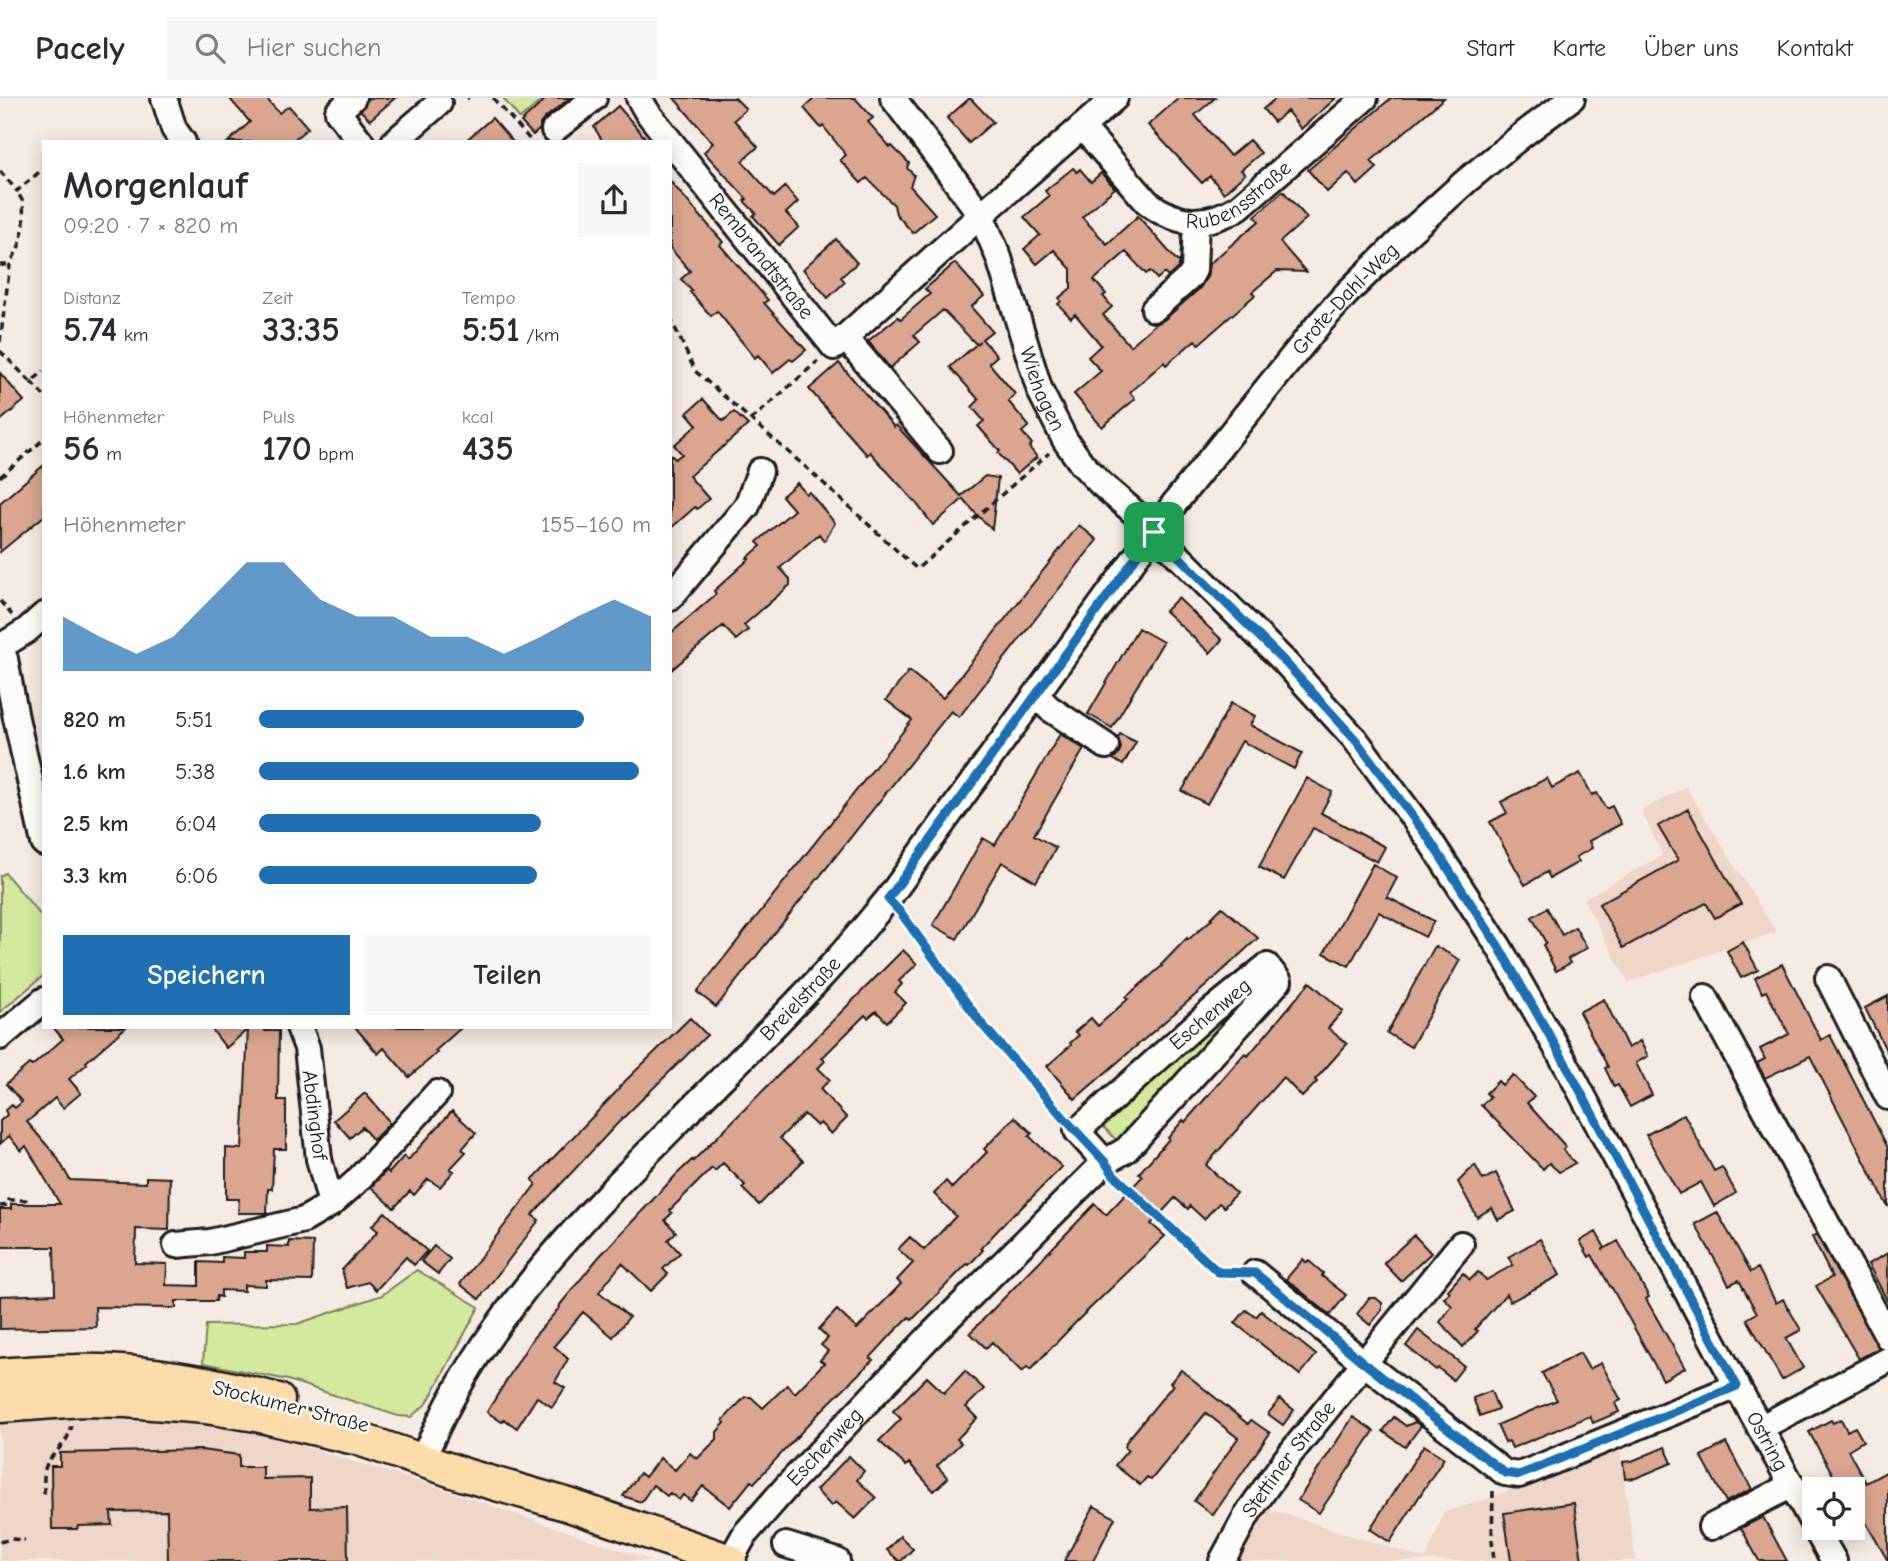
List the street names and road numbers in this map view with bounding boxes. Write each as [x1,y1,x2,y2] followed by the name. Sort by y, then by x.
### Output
[1185,156,1296,233] street label: Rubensstraße
[704,188,819,324] street label: Rembrandtstraße
[1287,238,1403,359] street label: Grote-Dahl-Weg
[1015,344,1070,435] street label: Wiehagen
[755,952,846,1045] street label: Breielstraße
[1164,973,1256,1055] street label: Eschenweg
[298,1069,333,1162] street label: Abdinghof
[210,1375,372,1437] street label: Stockumer Straße
[1237,1396,1340,1522] street label: Stettiner Straße
[782,1403,867,1491] street label: Eschenweg
[1742,1407,1794,1475] street label: Ostring

